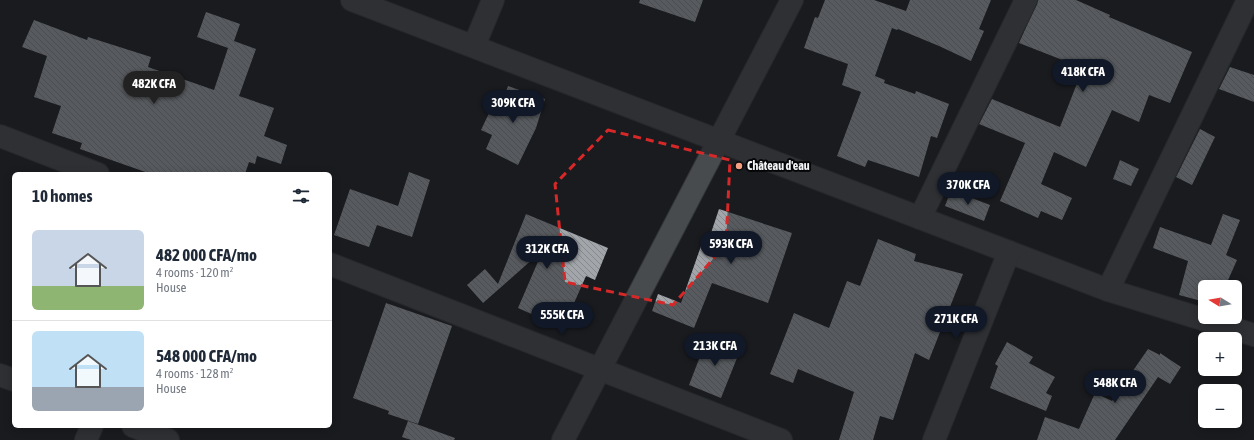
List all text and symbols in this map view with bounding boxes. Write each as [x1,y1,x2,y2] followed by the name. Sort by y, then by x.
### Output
[1042,59,1124,93] pin: 418K CFA
[1061,64,1105,79] text: 418K CFA
[113,71,195,105] pin: 482K CFA
[132,76,176,91] text: 482K CFA
[472,90,554,124] pin: 309K CFA
[491,95,535,110] text: 309K CFA
[747,159,810,173] place label: Château d'eau
[734,161,744,171] marker: Château d'eau
[927,172,1009,206] pin: 370K CFA
[946,177,990,192] text: 370K CFA
[290,185,312,207] icon: filters
[32,186,93,206] text: 10 homes
[690,231,772,265] pin: 593K CFA
[506,236,588,270] pin: 312K CFA
[709,236,753,251] text: 593K CFA
[525,241,569,256] text: 312K CFA
[156,245,257,265] text: 482 000 CFA/mo
[64,246,112,294] icon: home
[156,265,233,280] text: 4 rooms · 120 m²
[156,280,186,295] text: House
[1198,280,1242,324] north arrow
[1198,280,1242,428] map controls
[521,302,603,336] pin: 555K CFA
[915,306,997,340] pin: 271K CFA
[540,307,584,322] text: 555K CFA
[934,311,978,326] text: 271K CFA
[1198,332,1242,376] button: +
[674,333,756,367] pin: 213K CFA
[693,338,737,353] text: 213K CFA
[156,346,257,366] text: 548 000 CFA/mo
[64,347,112,395] icon: home
[156,366,233,381] text: 4 rooms · 128 m²
[1074,370,1156,404] pin: 548K CFA
[1093,375,1137,390] text: 548K CFA
[156,381,186,396] text: House
[1198,384,1242,428] button: −

